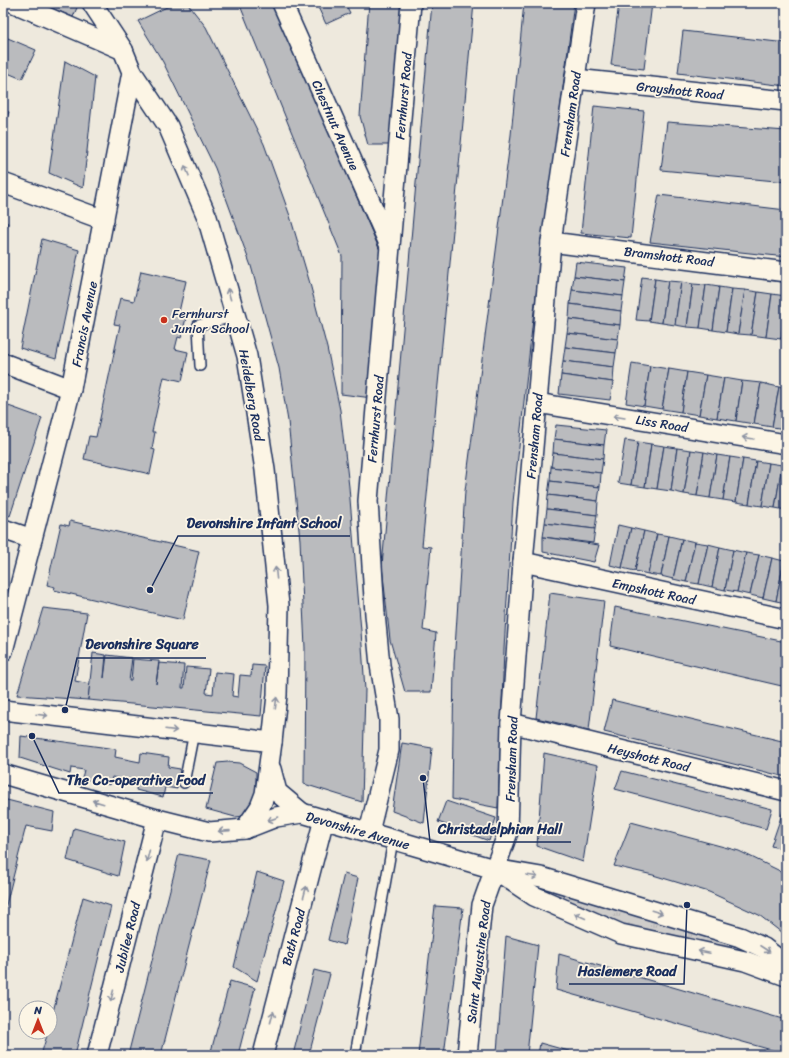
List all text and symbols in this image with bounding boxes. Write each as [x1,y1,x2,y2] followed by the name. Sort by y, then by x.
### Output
[388,50,419,141] street label: Fernhurst Road
[553,69,588,158] street label: Frensham Road
[635,74,726,107] street label: Grayshott Road
[305,76,366,175] street label: Chestnut Avenue
[183,165,190,177] one-way arrow
[623,240,716,274] street label: Bramshott Road
[65,279,104,369] street label: Francis Avenue
[225,288,232,301] one-way arrow
[171,302,249,340] place label: Fernhurst Junior School
[159,315,169,325] marker: Fernhurst Junior School
[232,347,271,444] street label: Heidelberg Road
[360,373,391,464] street label: Fernhurst Road
[519,391,550,480] street label: Frensham Road
[634,408,691,439] street label: Liss Road
[613,412,626,420] one-way arrow
[741,434,754,442] one-way arrow
[178,510,350,536] callout: Devonshire Infant School
[187,511,342,536] text: Devonshire Infant School
[272,567,279,580] one-way arrow
[610,571,699,612] street label: Empshott Road
[77,632,206,658] callout: Devonshire Square
[85,632,199,657] text: Devonshire Square
[273,697,280,710] one-way arrow
[35,711,48,718] one-way arrow
[499,715,525,802] street label: Frensham Road
[164,726,177,733] one-way arrow
[605,736,693,779] street label: Heyshott Road
[59,767,213,793] callout: The Co-operative Food
[67,768,207,793] text: The Co-operative Food
[92,798,105,805] one-way arrow
[303,805,413,856] street label: Devonshire Avenue
[267,815,279,823] one-way arrow
[430,816,571,842] callout: Christadelphian Hall
[437,817,563,842] text: Christadelphian Hall
[218,827,231,834] one-way arrow
[143,850,151,863] one-way arrow
[526,872,539,880] one-way arrow
[302,885,310,898] one-way arrow
[107,898,148,976] street label: Jubilee Road
[460,898,498,1025] street label: Saint Augustine Road
[275,905,312,968] street label: Bath Road
[651,909,664,916] one-way arrow
[574,912,586,919] one-way arrow
[759,945,770,954] one-way arrow
[698,948,711,956] one-way arrow
[569,958,684,984] callout: Haslemere Road
[577,959,678,984] text: Haslemere Road
[108,989,115,1002] one-way arrow
[18,1000,58,1040] north arrow
[33,1001,42,1020] text: N
[269,1011,277,1024] one-way arrow

